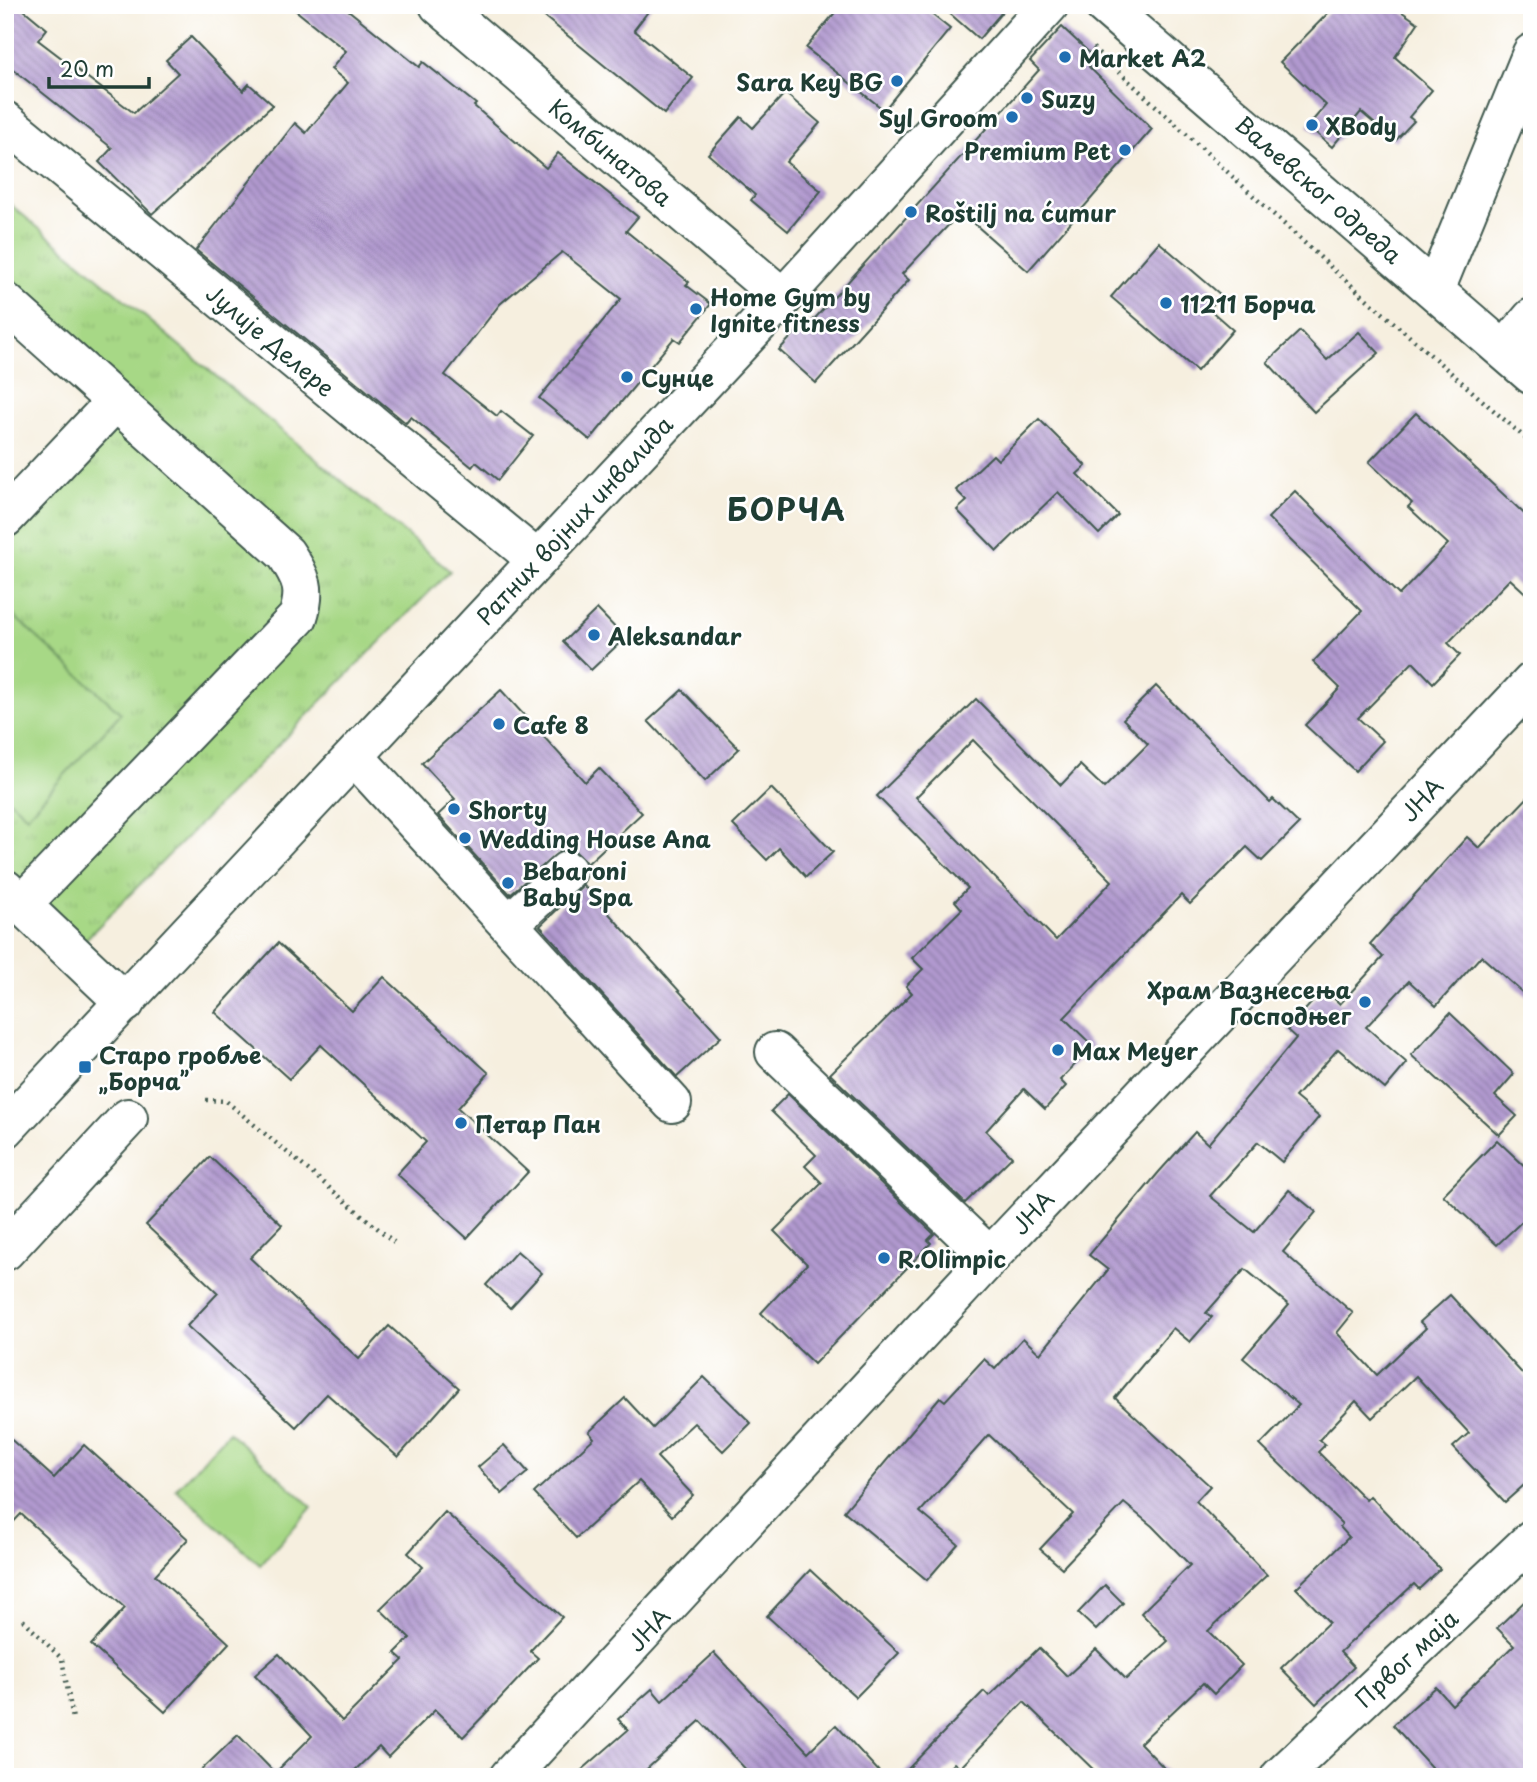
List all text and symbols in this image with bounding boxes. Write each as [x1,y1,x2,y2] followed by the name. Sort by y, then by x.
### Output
[1079,40,1206,75] place label: Market A2
[49,46,149,90] scale bar
[1057,49,1073,65] marker: Market A2
[60,52,114,84] text: 20 m
[736,64,883,99] place label: Sara Key BG
[889,73,905,89] marker: Sara Key BG
[1041,81,1095,116] place label: Suzy
[542,90,681,215] street label: Комбинатова
[1019,90,1035,106] marker: Suzy
[879,100,998,135] place label: Syl Groom
[1228,107,1411,272] street label: Ваљевског одреда
[1326,108,1397,143] place label: XBody
[1004,109,1020,125] marker: Syl Groom
[1304,117,1320,133] marker: XBody
[964,133,1111,168] place label: Premium Pet
[1117,142,1133,158] marker: Premium Pet
[925,195,1116,230] place label: Roštilj na ćumur
[903,204,919,220] marker: Roštilj na ćumur
[199,276,343,404] street label: Јулије Делере
[710,279,871,340] place label: Home Gym by Ignite fitness
[1180,286,1316,321] place label: 11211 Борча
[1158,295,1174,311] marker: 11211 Борча
[688,301,704,317] marker: Home Gym by Ignite fitness
[641,360,715,395] place label: Сунце
[619,369,635,385] marker: Сунце
[467,407,681,632] street label: Ратних војних инвалида
[727,486,847,531] district label: БОРЧА
[607,618,742,653] place label: Aleksandar
[586,627,602,643] marker: Aleksandar
[513,707,589,742] place label: Cafe 8
[491,716,507,732] marker: Cafe 8
[1391,769,1451,829] street label: ЈНА
[468,792,547,827] place label: Shorty
[446,801,462,817] marker: Shorty
[479,821,711,856] place label: Wedding House Ana
[457,830,473,846] marker: Wedding House Ana
[522,853,633,914] place label: Bebaroni Baby Spa
[500,875,516,891] marker: Bebaroni Baby Spa
[1147,972,1351,1033] place label: Храм Вазнесења Господњег
[1357,994,1373,1010] marker: Храм Вазнесења Господњег
[1072,1033,1198,1068] place label: Max Meyer
[99,1037,262,1098] place label: Старо гробље „Борча”
[1050,1042,1066,1058] marker: Max Meyer
[77,1059,93,1075] marker: Старо гробље „Борча”
[475,1106,601,1141] place label: Петар Пан
[453,1115,469,1131] marker: Петар Пан
[1002,1182,1062,1242] street label: ЈНА
[898,1241,1006,1276] place label: R.Olimpic
[876,1250,892,1266] marker: R.Olimpic
[618,1599,678,1659] street label: ЈНА
[1347,1601,1466,1715] street label: Првог маја

